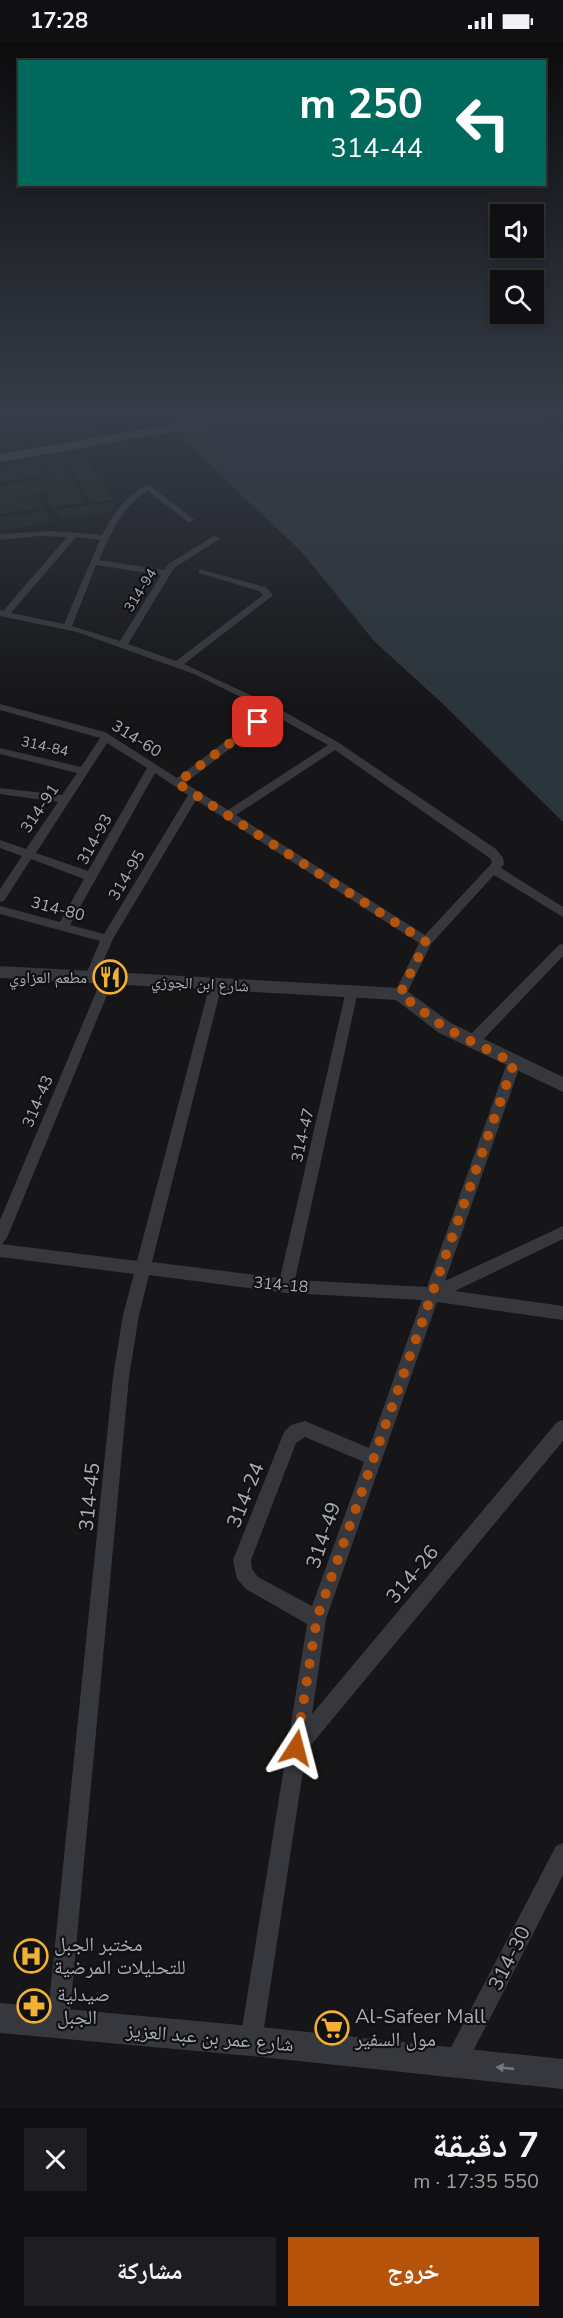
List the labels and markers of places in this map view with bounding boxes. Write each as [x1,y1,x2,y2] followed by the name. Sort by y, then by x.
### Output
[232,696,283,747] pin
[92,959,128,995] restaurant icon: مطعم العزاوي
[9,967,87,990] place label: مطعم العزاوي
[54,1931,186,1981] place label: مختبر الجبل للتحليلات المرضية
[13,1938,49,1974] hospital icon: مختبر الجبل للتحليلات المرضية
[57,1981,110,2031] place label: صيدلية الجبل
[16,1988,52,2024] pharmacy icon: صيدلية الجبل
[354,2003,486,2053] place label: Al-Safeer Mall مول السفير
[314,2010,350,2046] supermarket icon: Al-Safeer Mall مول السفير

